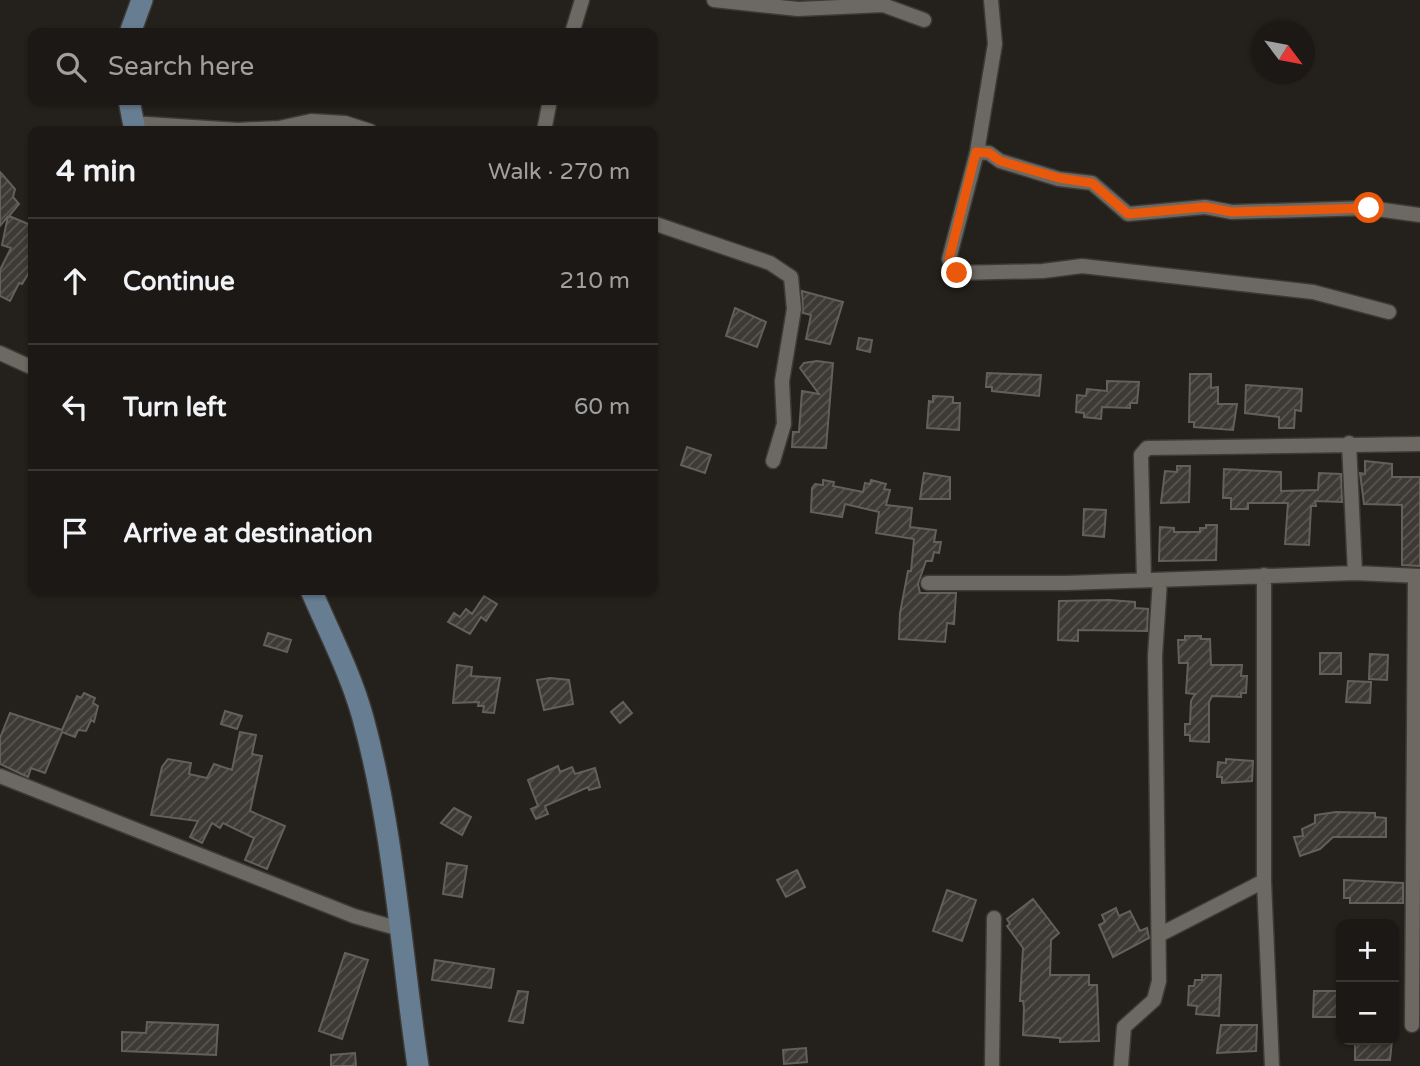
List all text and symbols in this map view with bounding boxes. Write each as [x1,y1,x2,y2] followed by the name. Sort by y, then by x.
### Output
[1252,21,1315,84] north arrow
[28,28,658,105] search box
[52,48,90,86] icon: search
[108,51,254,82] text: Search here
[56,153,136,190] text: 4 min
[488,158,630,186] text: Walk · 270 m
[1353,192,1384,223] route start
[941,257,972,288] route end
[56,262,94,300] icon: ahead
[123,266,235,297] text: Continue
[560,267,630,295] text: 210 m
[56,388,94,426] icon: left
[123,392,226,423] text: Turn left
[574,393,630,421] text: 60 m
[56,514,94,552] icon: arrive
[123,518,373,549] text: Arrive at destination
[1336,919,1399,1045] map controls
[1336,919,1399,982] button: +
[1336,982,1399,1045] button: −

